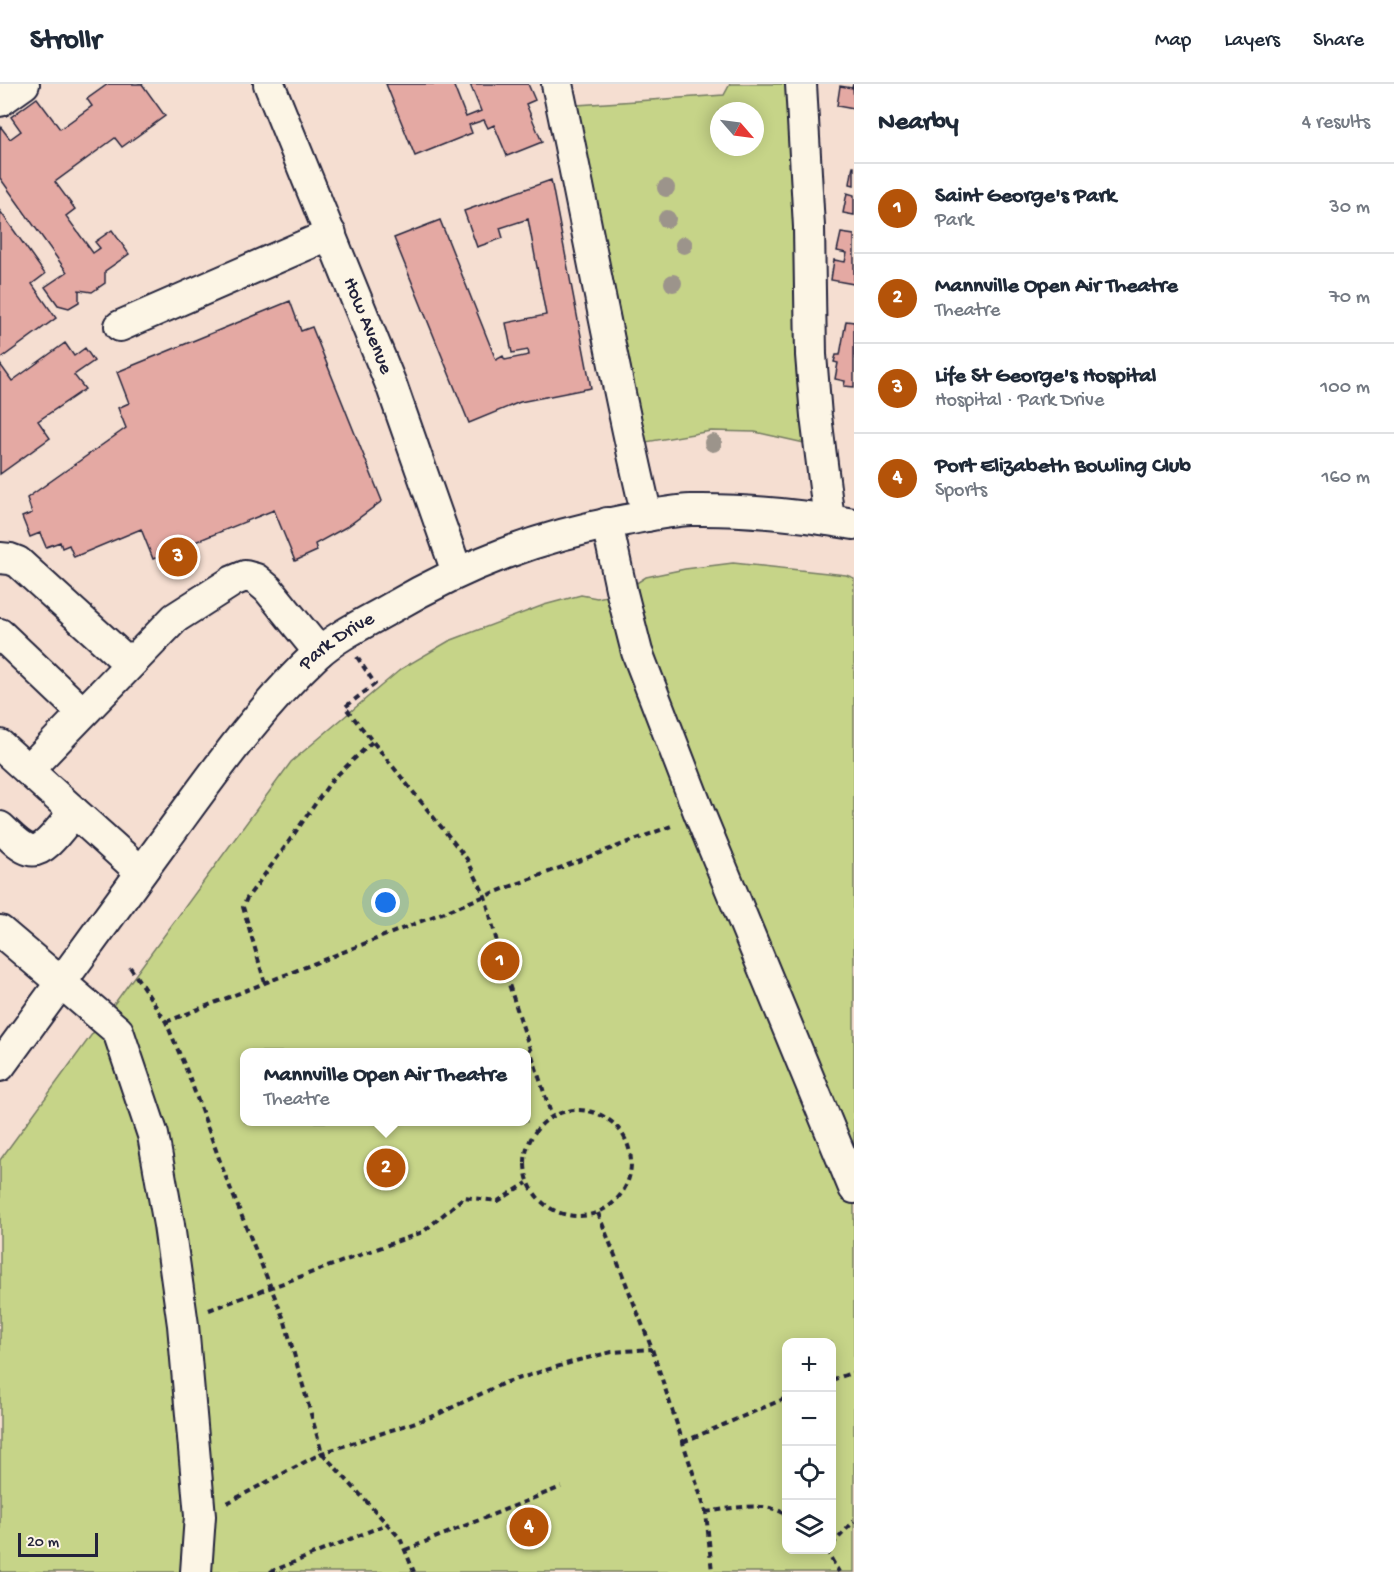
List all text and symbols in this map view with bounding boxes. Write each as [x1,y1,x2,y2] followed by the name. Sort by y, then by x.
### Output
[30,25,101,58] text: Strollr
[1155,29,1191,54] text: Map
[1224,29,1280,54] text: Layers
[1313,29,1364,54] text: Share
[710,102,764,156] north arrow
[878,108,959,139] text: Nearby
[1302,112,1370,135] text: 4 results
[935,184,1116,210] text: Saint George's Park
[893,197,902,220] text: 1
[1329,197,1370,220] text: 30 m
[935,210,973,233] text: Park
[337,274,397,378] street label: How Avenue
[935,274,1178,300] text: Mannville Open Air Theatre
[893,287,902,310] text: 2
[1329,287,1370,310] text: 70 m
[935,300,1000,323] text: Theatre
[935,364,1156,390] text: Life St George's Hospital
[892,377,903,400] text: 3
[1320,377,1370,400] text: 100 m
[935,390,1104,413] text: Hospital · Park Drive
[935,454,1191,480] text: Port Elizabeth Bowling Club
[893,467,902,490] text: 4
[1321,467,1370,490] text: 160 m
[935,480,987,503] text: Sports
[158,534,198,580] pin: 3
[294,608,379,677] street label: Park Drive
[371,888,400,917] your location
[480,938,520,984] pin: 1
[240,1048,531,1126] popup
[264,1063,507,1089] text: Mannville Open Air Theatre
[264,1089,329,1112] text: Theatre
[366,1146,406,1190] pin: 2
[782,1338,836,1554] map controls
[782,1338,836,1392] button: +
[782,1392,836,1446] button: −
[782,1446,836,1500] button: locate
[782,1500,836,1554] button: layers
[510,1504,548,1550] pin: 4
[18,1530,98,1558] scale bar
[27,1534,59,1553] text: 20 m

